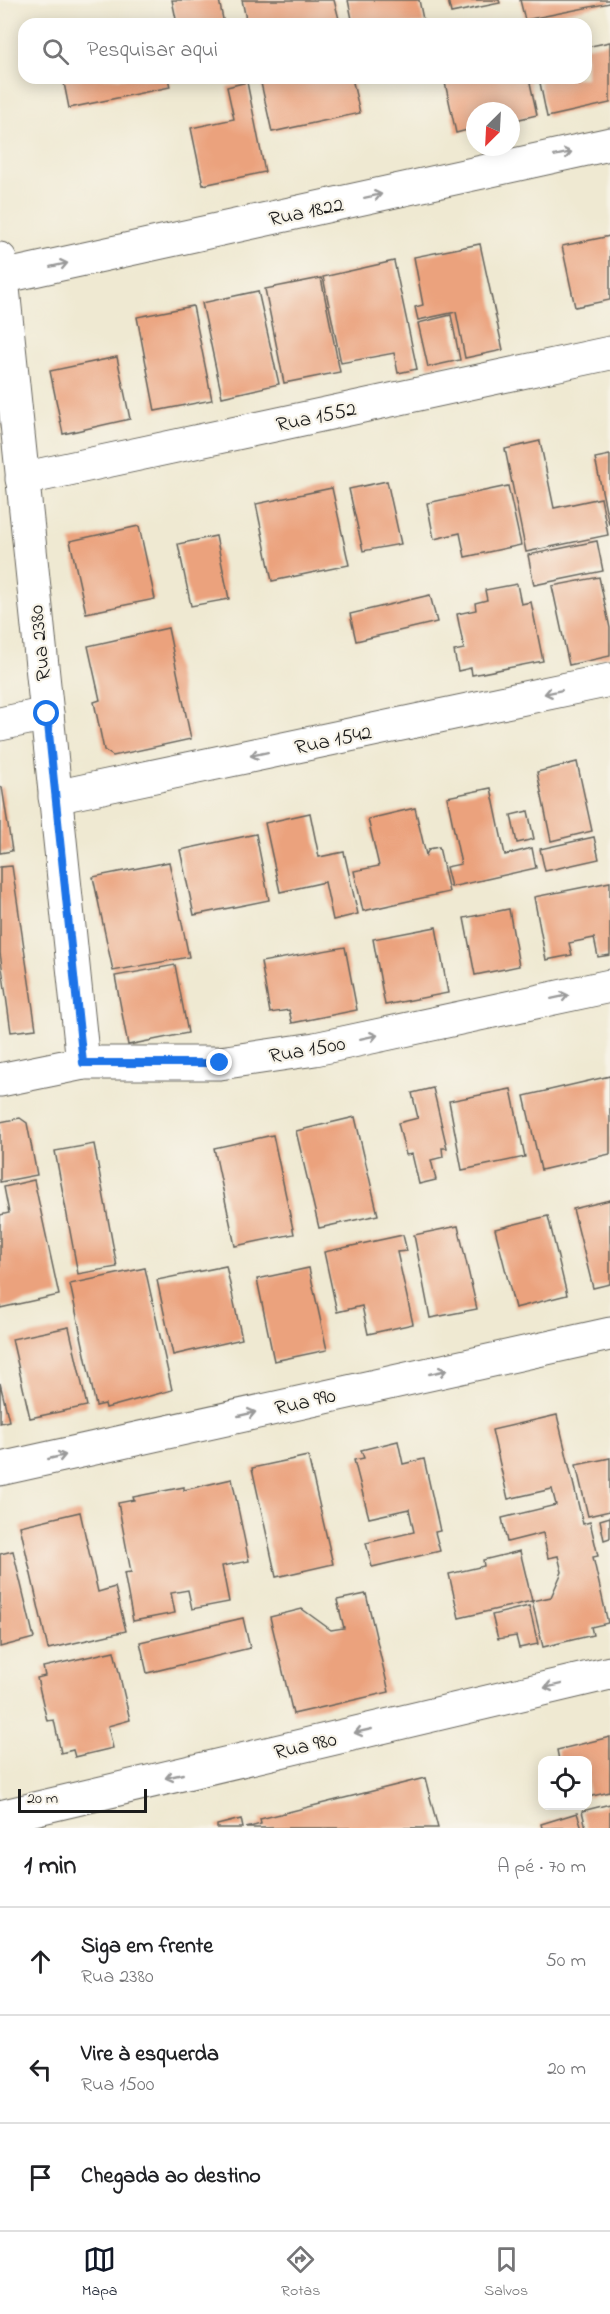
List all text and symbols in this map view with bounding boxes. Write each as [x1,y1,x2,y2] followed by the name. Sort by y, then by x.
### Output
[18,18,592,84] search box
[39,35,72,68] icon: search
[87,35,218,67] text: Pesquisar aqui
[466,102,520,156] north arrow
[553,148,572,160] one-way arrow
[266,190,347,235] street label: Rua 1822
[362,190,382,201] one-way arrow
[49,258,68,270] one-way arrow
[274,395,359,441] street label: Rua 1552
[22,603,60,682] street label: Rua 2380
[544,687,563,698] one-way arrow
[33,700,59,726] route start
[292,718,375,764] street label: Rua 1542
[250,749,269,761] one-way arrow
[550,990,569,1002] one-way arrow
[267,1030,348,1072] street label: Rua 1500
[360,1031,379,1043] one-way arrow
[206,1049,232,1075] route end
[428,1366,447,1377] one-way arrow
[272,1381,339,1425] street label: Rua 990
[238,1408,257,1420] one-way arrow
[47,1450,66,1462] one-way arrow
[544,1681,563,1693] one-way arrow
[271,1725,340,1769] street label: Rua 980
[354,1726,373,1738] one-way arrow
[538,1756,592,1810] map controls
[538,1756,592,1810] button: locate
[164,1771,183,1783] one-way arrow
[18,1786,147,1814] scale bar
[27,1787,58,1811] text: 20 m
[24,1848,76,1886] text: 1 min
[497,1853,586,1882] text: A pé · 70 m
[81,1931,213,1963] text: Siga em frente
[24,1945,57,1978] icon: ahead
[545,1947,586,1976] text: 50 m
[81,1963,154,1992] text: Rua 2380
[81,2039,219,2071] text: Vire à esquerda
[24,2053,57,2086] icon: left
[547,2055,586,2084] text: 20 m
[81,2071,154,2100] text: Rua 1500
[24,2161,57,2194] icon: arrive
[81,2161,261,2193] text: Chegada ao destino
[82,2243,117,2303] tab: Mapa
[281,2243,320,2303] tab: Rotas
[484,2243,528,2303] tab: Salvos

